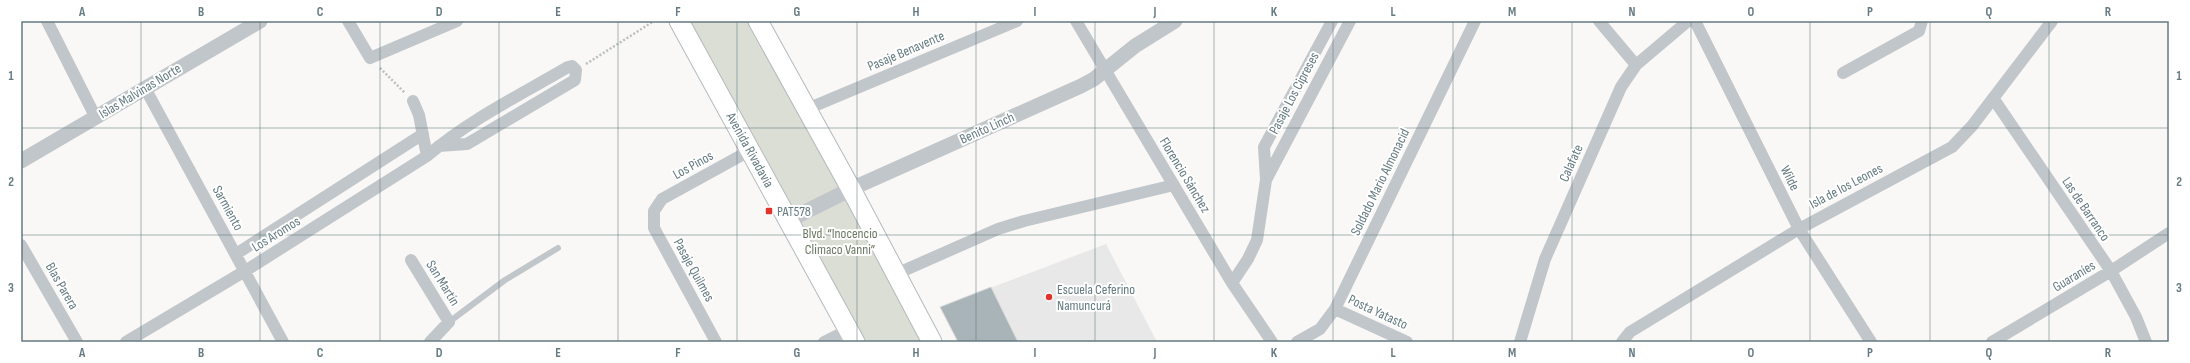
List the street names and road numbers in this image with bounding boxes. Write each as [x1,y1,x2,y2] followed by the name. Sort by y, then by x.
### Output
[865,27,947,75] street label: Pasaje Benavente
[1265,49,1323,137] street label: Pasaje Los Cipreses
[96,60,184,122] street label: Islas Malvinas Norte
[957,108,1017,148] street label: Benito Linch
[722,109,778,190] street label: Avenida Rivadavia
[1347,126,1413,238] street label: Soldado Mario Almonacid
[1156,134,1214,216] street label: Florencio Sánchez
[1555,142,1587,184] street label: Calafate
[670,147,716,183] street label: Los Pinos
[1806,160,1886,212] street label: Isla de los Leones
[1777,163,1803,193] street label: Wilde
[2058,174,2114,244] street label: Las de Barranco
[209,183,247,234] street label: Sarmiento
[249,213,303,255] street label: Los Aromos
[670,236,718,304] street label: Pasaje Quilmes
[422,257,464,309] street label: San Martín
[2050,257,2098,295] street label: Guaraníes
[42,260,82,312] street label: Blas Parera
[1346,291,1411,333] street label: Posta Yatasto

